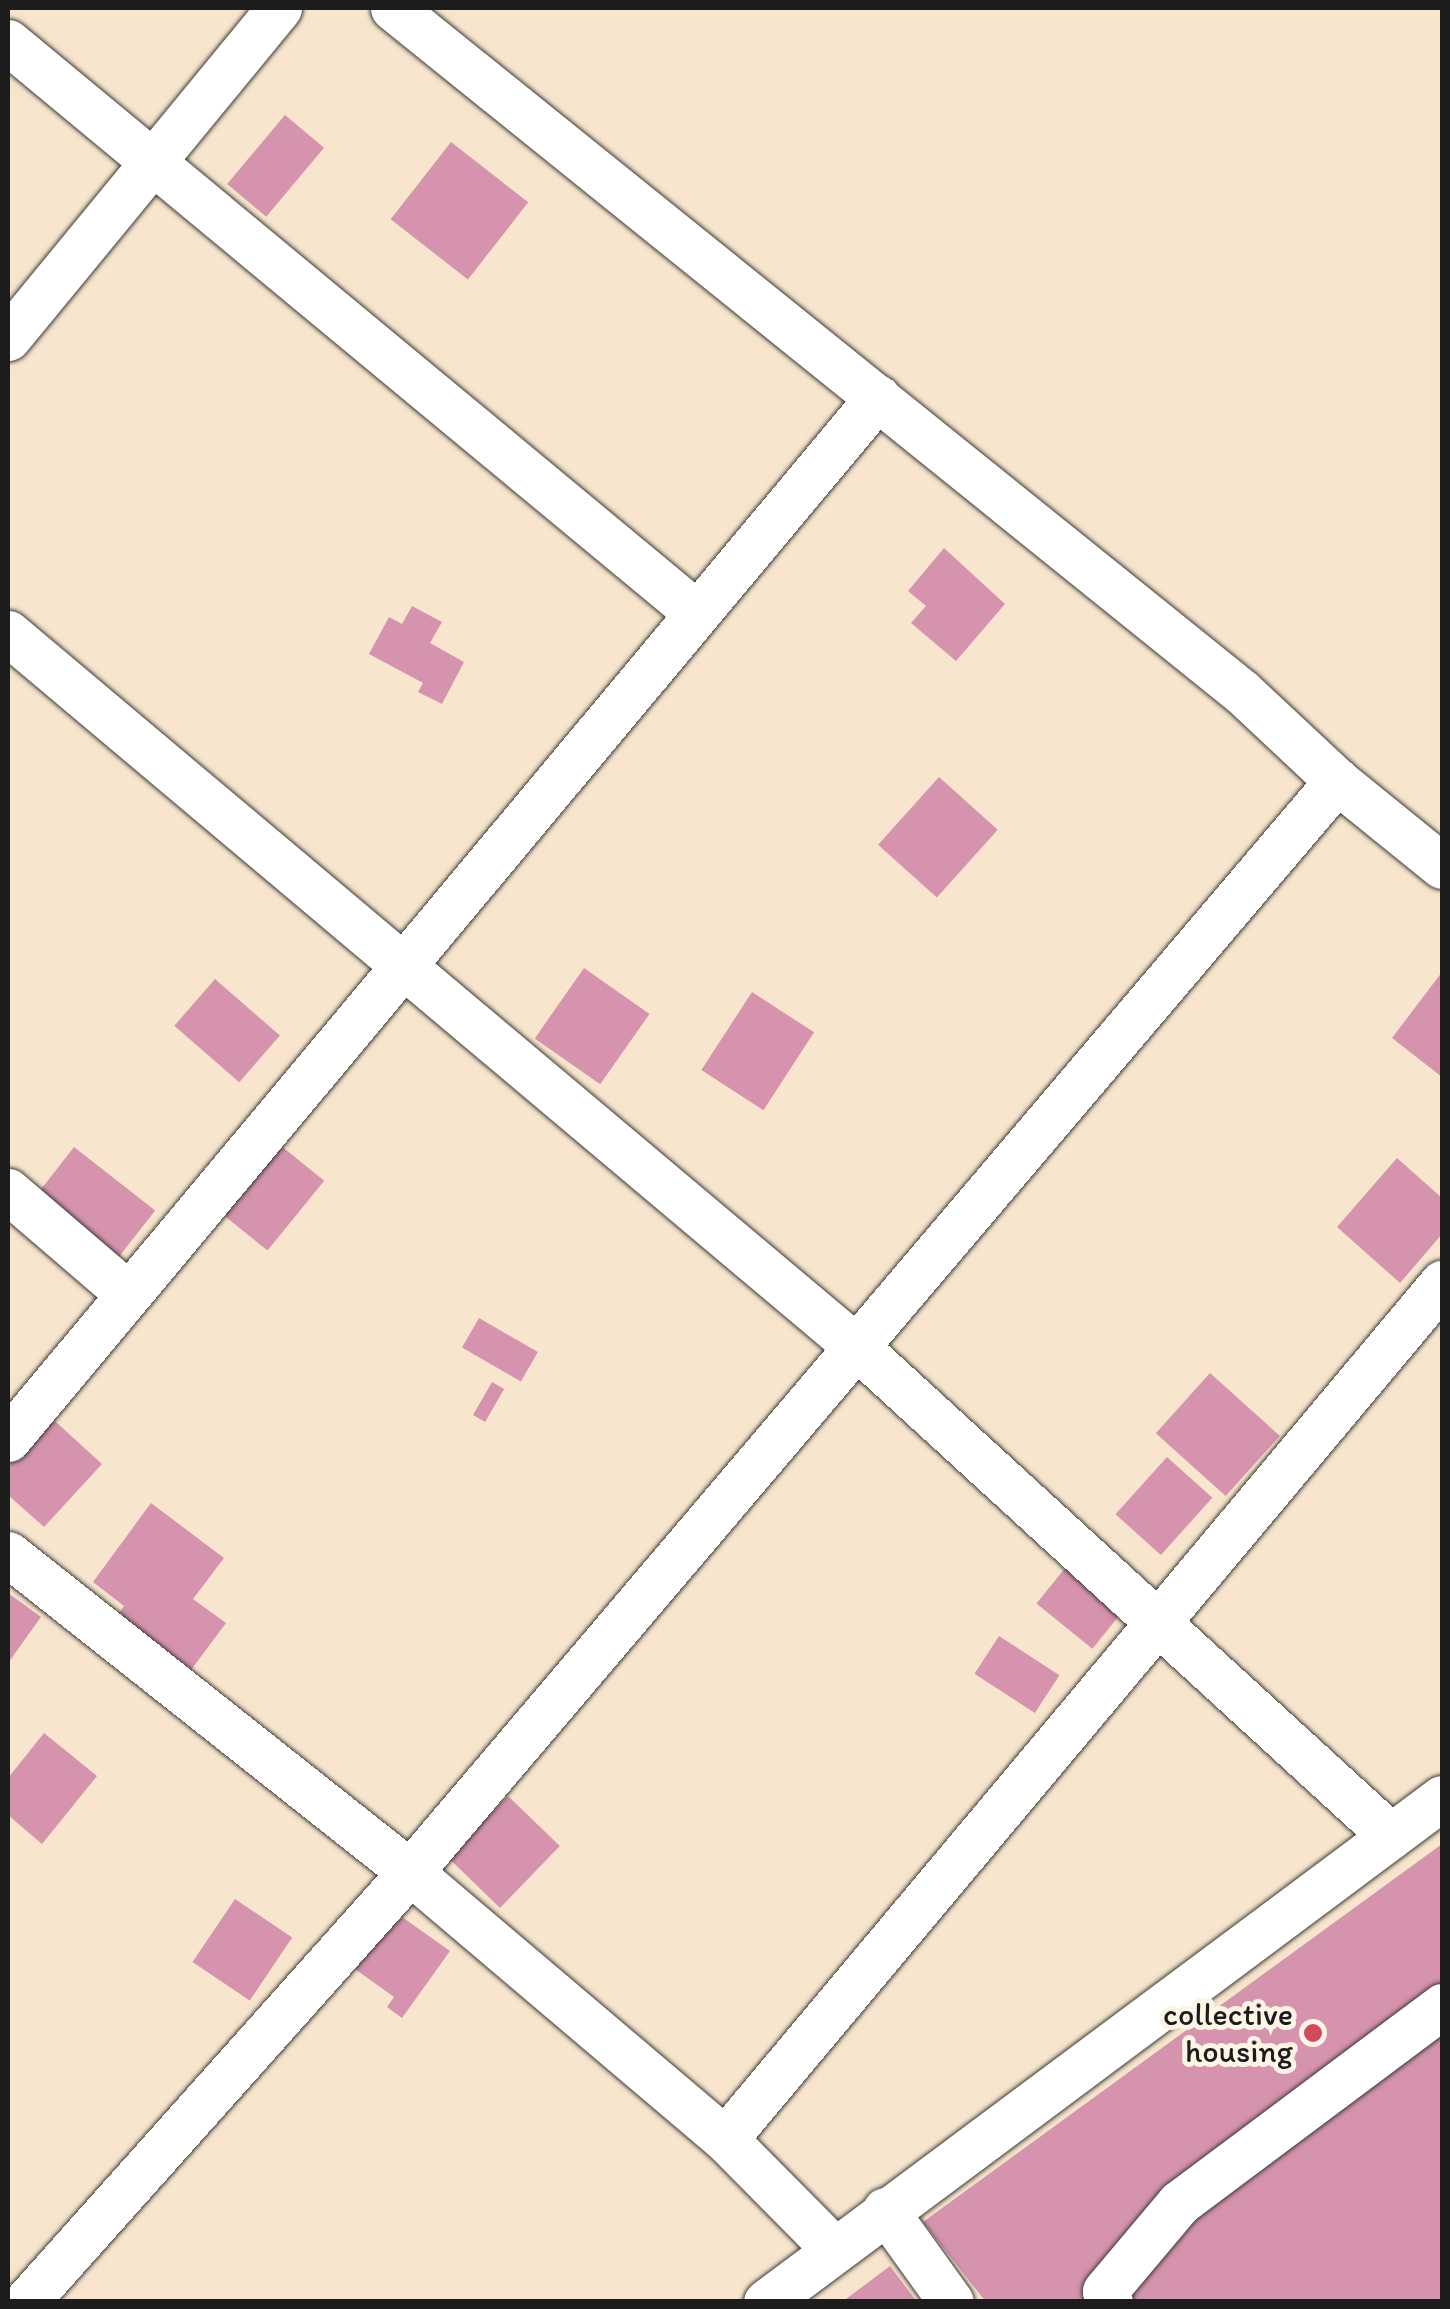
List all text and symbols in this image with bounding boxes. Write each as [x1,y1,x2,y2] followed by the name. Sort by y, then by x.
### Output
[1163,1996,1293,2071] place label: collective housing
[1302,2022,1324,2044] marker: collective housing

